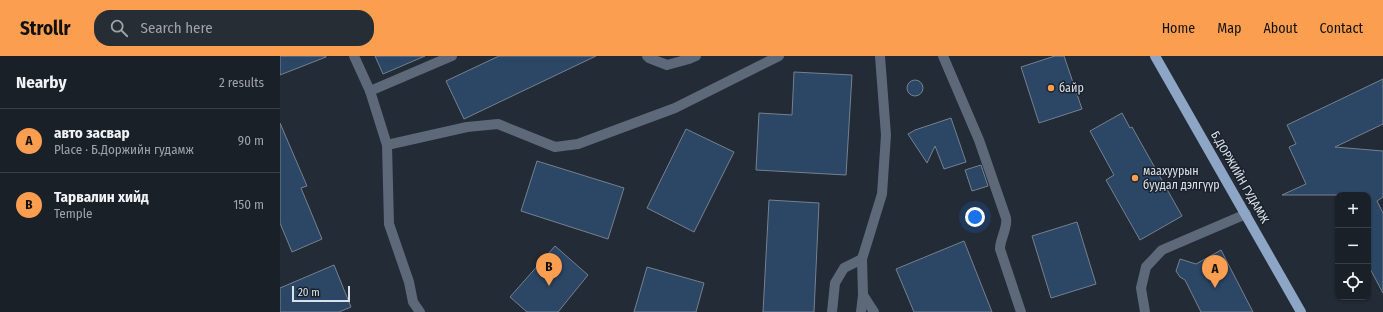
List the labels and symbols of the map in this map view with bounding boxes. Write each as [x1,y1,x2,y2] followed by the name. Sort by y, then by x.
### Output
[1059,81,1084,95] place label: байр
[1046,83,1056,93] marker: байр
[1208,128,1273,226] street label: Б.ДОРЖИЙН ГУДАМЖ
[1143,164,1220,192] place label: маахуурын буудал дэлгүүр
[1130,173,1140,183] marker: маахуурын буудал дэлгүүр
[965,207,985,227] your location
[536,253,562,286] pin: B
[1202,255,1228,288] pin: A
[292,284,350,303] scale bar

